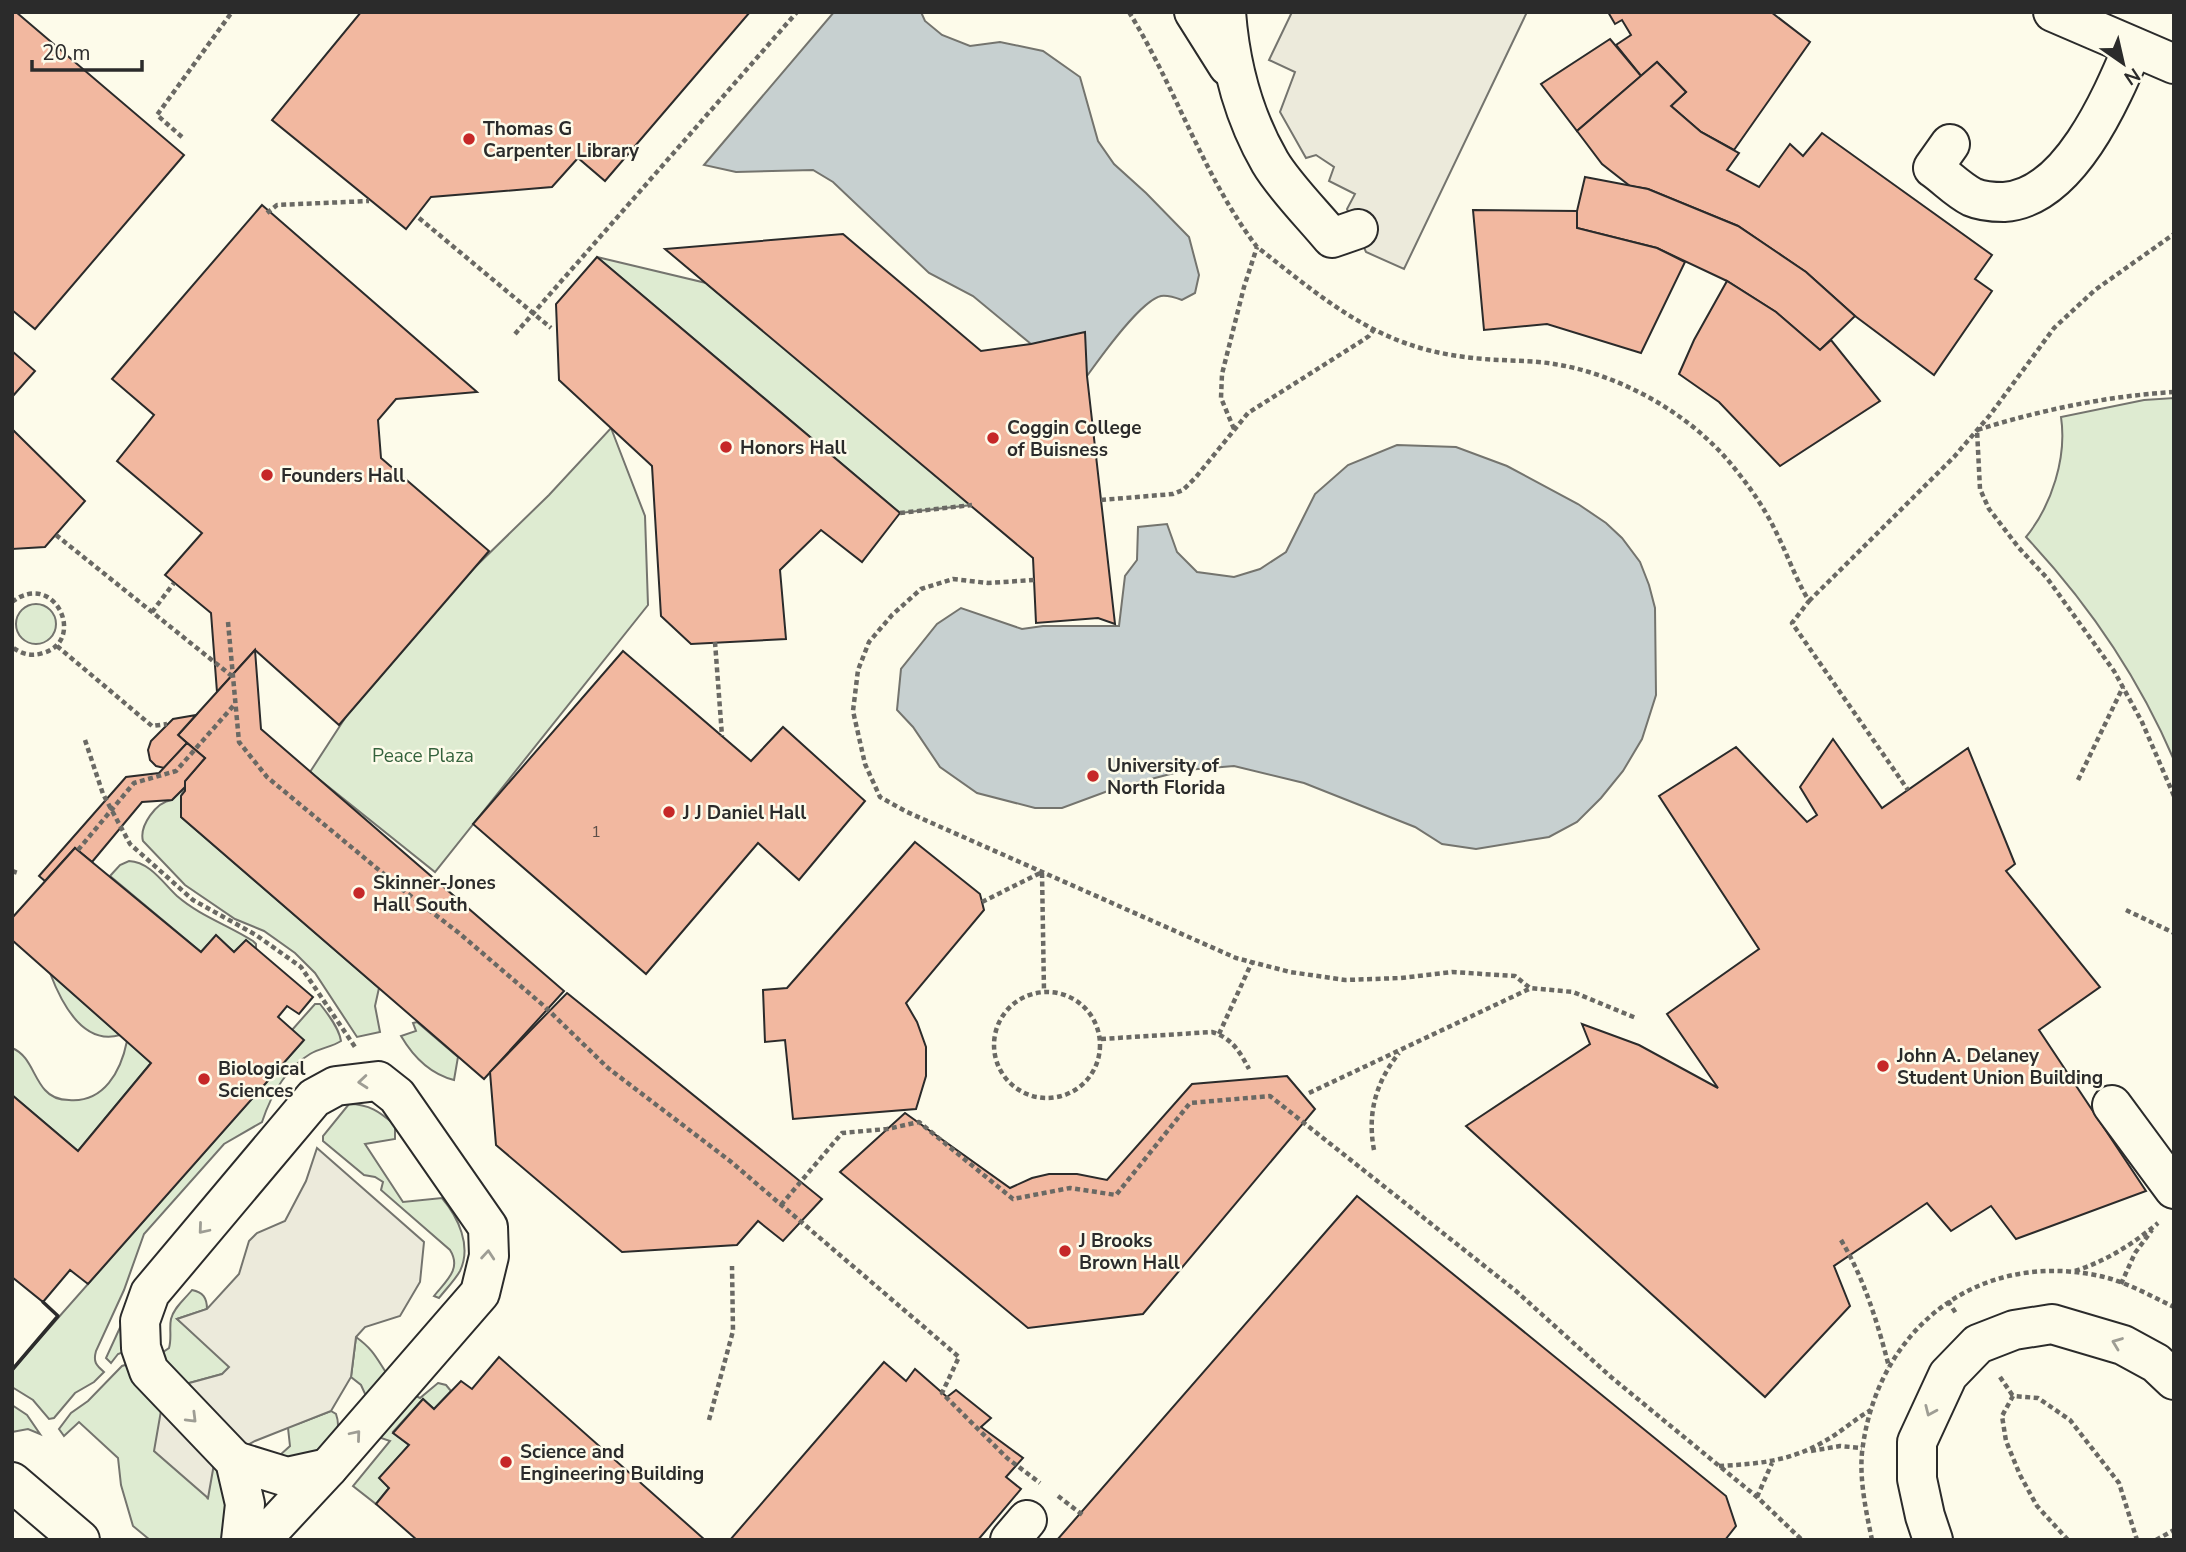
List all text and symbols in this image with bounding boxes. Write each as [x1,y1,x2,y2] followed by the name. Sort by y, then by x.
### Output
[32,28,142,72] scale bar
[2088,28,2158,98] north arrow
[42,39,91,67] text: 20 m
[2119,62,2145,91] text: N
[483,116,640,164] place label: Thomas G Carpenter Library
[461,131,477,147] marker: Thomas G Carpenter Library
[1007,415,1142,463] place label: Coggin College of Buisness
[985,430,1001,446] marker: Coggin College of Buisness
[740,435,847,461] place label: Honors Hall
[718,439,734,455] marker: Honors Hall
[281,463,405,489] place label: Founders Hall
[259,467,275,483] marker: Founders Hall
[372,743,474,769] park label: Peace Plaza
[1107,753,1225,801] place label: University of North Florida
[1085,768,1101,784] marker: University of North Florida
[682,800,806,826] place label: J J Daniel Hall
[661,804,677,820] marker: J J Daniel Hall
[591,821,601,843] house number: 1
[373,870,496,918] place label: Skinner-Jones Hall South
[351,885,367,901] marker: Skinner-Jones Hall South
[1896,1043,2103,1091] place label: John A. Delaney Student Union Building
[218,1056,305,1104] place label: Biological Sciences
[1875,1058,1891,1074] marker: John A. Delaney Student Union Building
[196,1071,212,1087] marker: Biological Sciences
[357,1074,368,1089] one-way arrow
[199,1221,211,1234] one-way arrow
[1078,1228,1180,1276] place label: J Brooks Brown Hall
[1057,1243,1073,1259] marker: J Brooks Brown Hall
[480,1249,495,1260] one-way arrow
[2112,1338,2124,1352] one-way arrow
[1925,1403,1939,1416] one-way arrow
[184,1409,197,1422] one-way arrow
[348,1430,360,1443] one-way arrow
[520,1439,704,1487] place label: Science and Engineering Building
[498,1454,514,1470] marker: Science and Engineering Building

